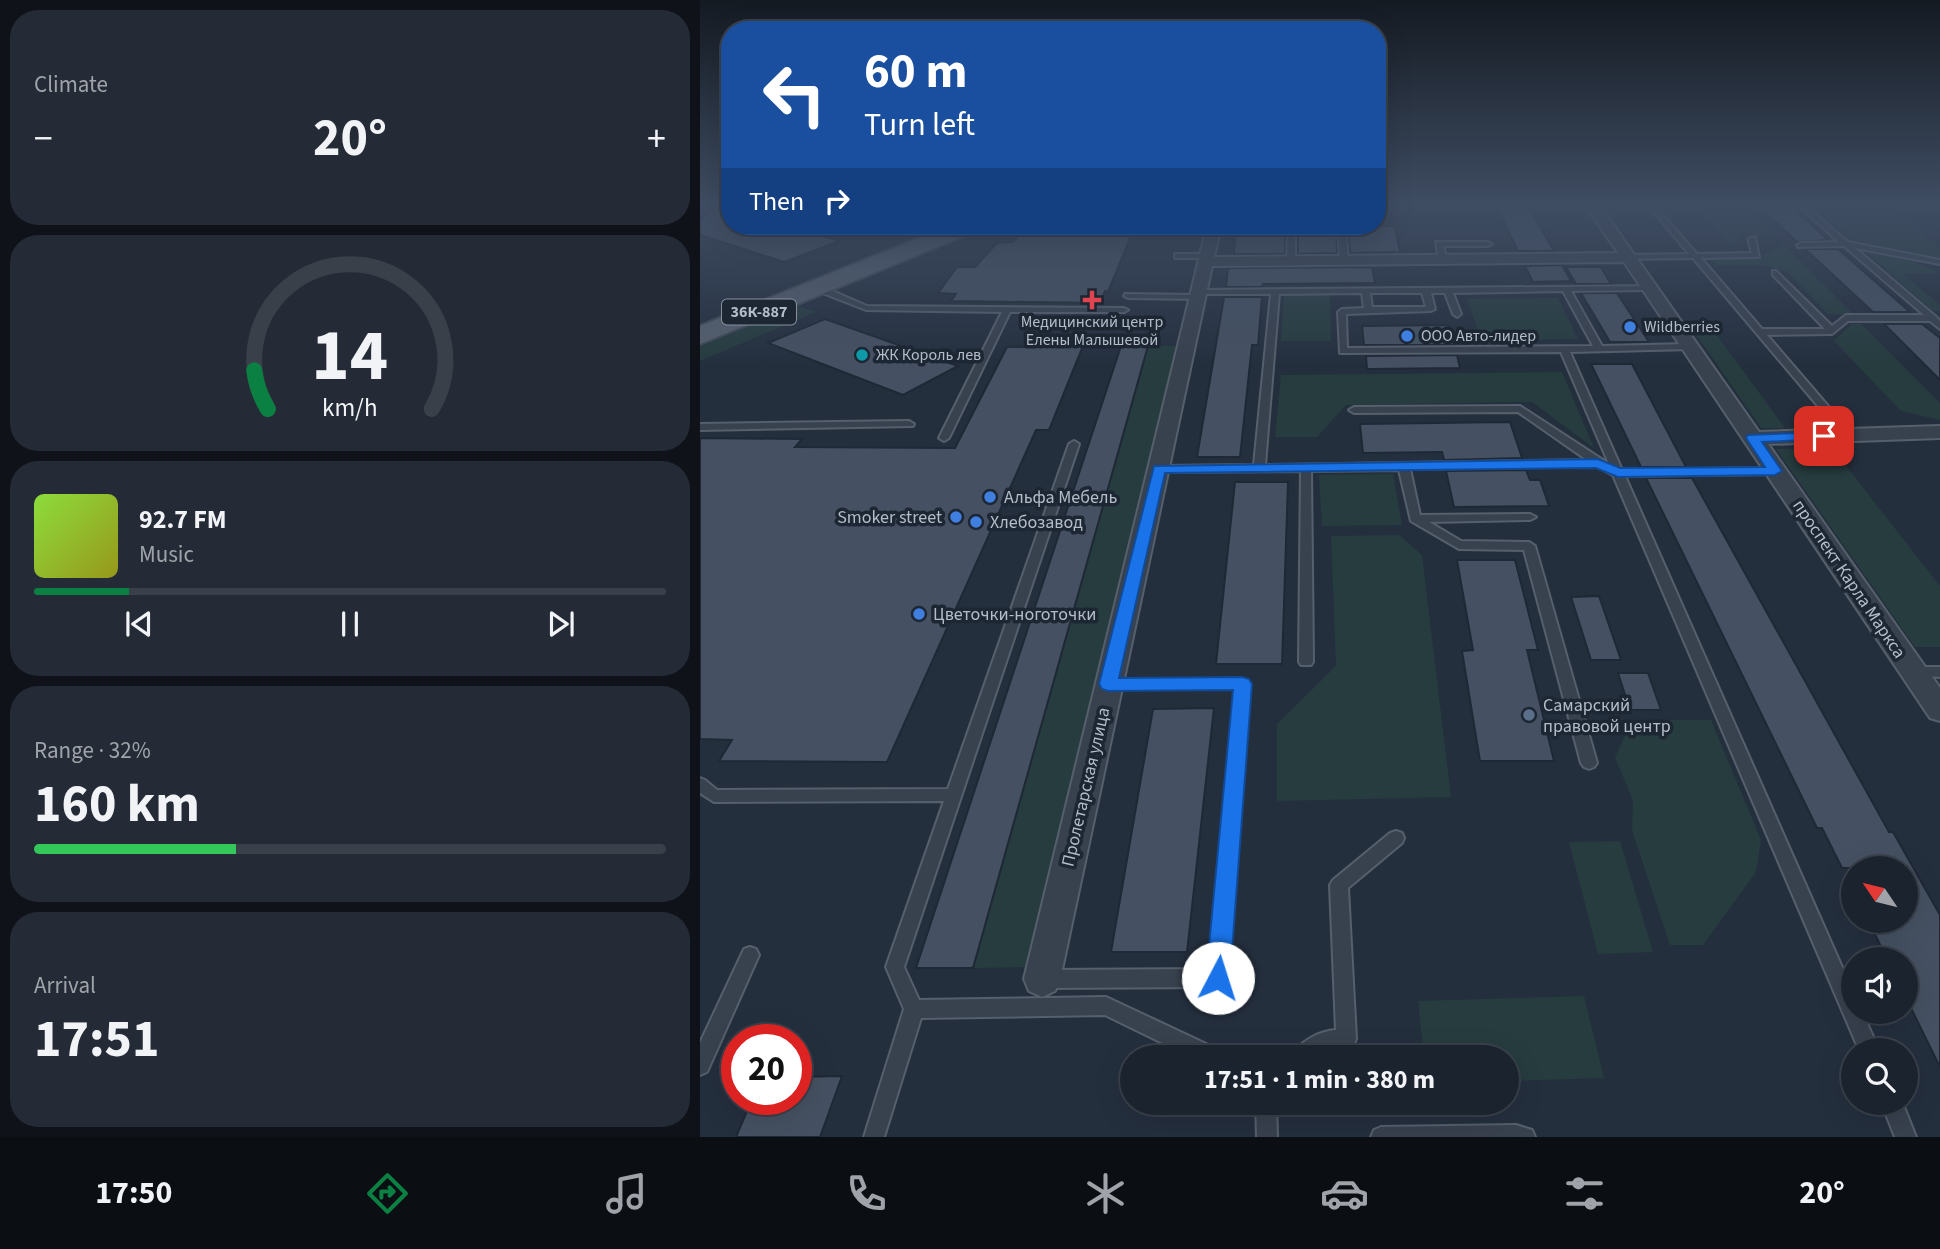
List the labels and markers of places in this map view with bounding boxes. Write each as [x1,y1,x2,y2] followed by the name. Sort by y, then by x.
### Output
[1082,290,1102,310] marker: Медицинский центр Елены Малышевой
[1021,311,1163,351] place label: Медицинский центр Елены Малышевой
[1644,316,1720,338] place label: Wildberries
[1622,319,1638,335] marker: Wildberries
[1421,325,1536,347] place label: ООО Авто-лидер
[1399,328,1415,344] marker: ООО Авто-лидер
[876,344,981,366] place label: ЖК Король лев
[854,347,870,363] marker: ЖК Король лев
[1794,406,1854,466] pin
[1004,485,1117,510] place label: Альфа Мебель
[982,489,998,505] marker: Альфа Мебель
[837,505,942,530] place label: Smoker street
[948,509,964,525] marker: Smoker street
[990,510,1083,535] place label: Хлебозавод
[968,514,984,530] marker: Хлебозавод
[933,602,1096,627] place label: Цветочки-ноготочки
[911,606,927,622] marker: Цветочки-ноготочки
[1543,693,1671,739] place label: Самарский правовой центр
[1521,707,1537,723] marker: Самарский правовой центр

